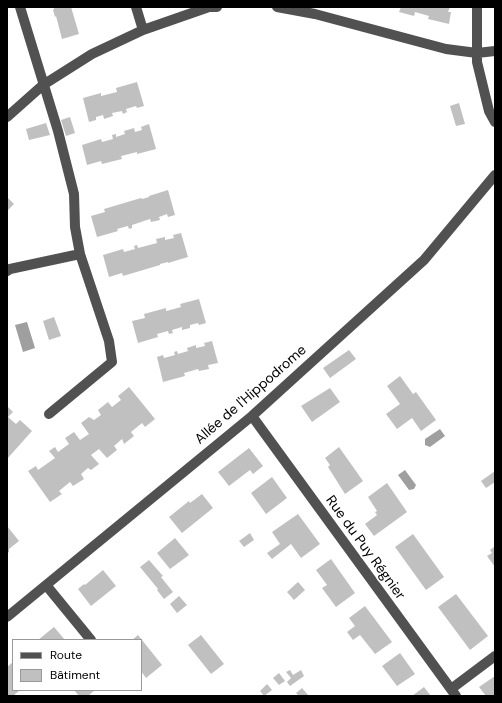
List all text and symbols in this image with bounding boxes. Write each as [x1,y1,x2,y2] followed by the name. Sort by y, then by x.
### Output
[192,342,310,448] street label: Allée de l'Hippodrome
[322,493,408,603] street label: Rue du Puy Régnier
[12,639,142,691] legend
[50,647,82,663] text: Route
[50,667,100,683] text: Bâtiment

